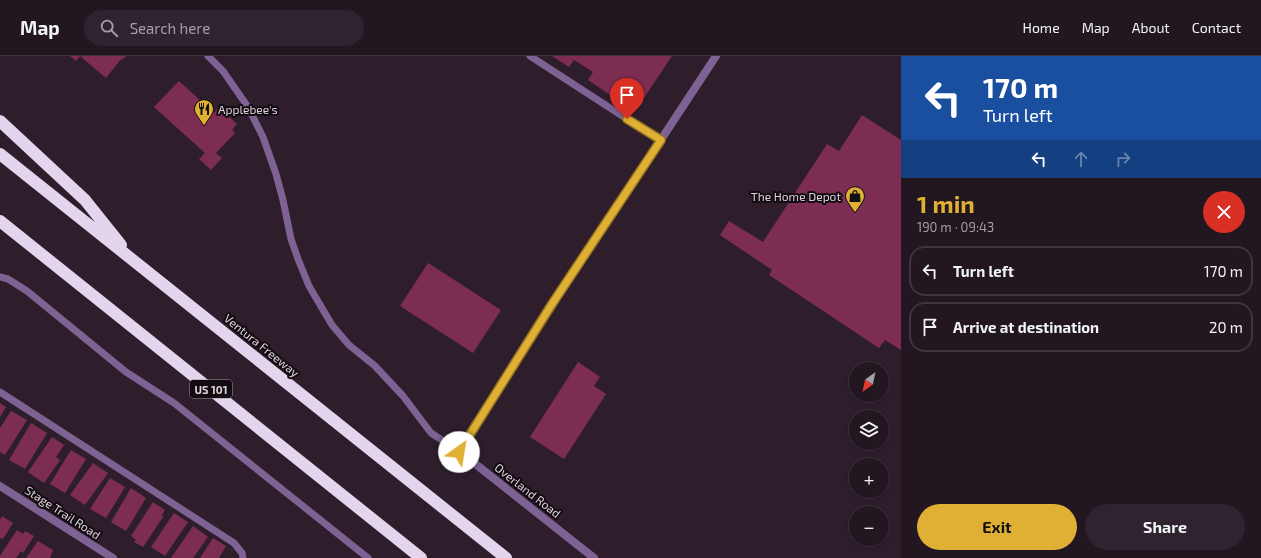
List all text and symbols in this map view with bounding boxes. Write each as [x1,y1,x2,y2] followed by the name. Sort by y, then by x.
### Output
[84,10,364,46] search box
[20,16,60,39] text: Map
[98,17,120,39] icon: search
[130,19,210,37] text: Search here
[1023,19,1060,36] text: Home
[1082,19,1110,36] text: Map
[1132,19,1170,36] text: About
[1192,19,1241,36] text: Contact
[983,70,1058,104] text: 170 m
[917,72,969,124] icon: left
[610,78,644,119] pin
[616,84,638,106] icon: arrive
[193,98,215,126] restaurant icon: Applebee's
[218,102,278,116] place label: Applebee's
[983,104,1053,126] text: Turn left
[1028,148,1050,170] icon: left
[1070,148,1092,170] icon: ahead
[1112,148,1134,170] icon: right
[844,185,866,213] shop icon: The Home Depot
[751,189,841,203] place label: The Home Depot
[917,189,975,218] text: 1 min
[1203,191,1245,233] button: close
[917,219,994,235] text: 190 m · 09:43
[919,260,941,282] icon: left
[953,262,1014,280] text: Turn left
[1204,262,1243,280] text: 170 m
[222,310,303,380] street label: Ventura Freeway
[919,316,941,338] icon: arrive
[953,318,1099,336] text: Arrive at destination
[1209,318,1243,336] text: 20 m
[849,362,889,402] north arrow
[849,362,889,546] map controls
[190,380,232,398] road number: US 101
[849,410,889,450] button: layers
[438,431,480,473] position arrow
[849,458,889,498] button: +
[492,460,564,520] street label: Overland Road
[23,482,103,542] street label: Stage Trail Road
[917,504,1077,550] button: Exit
[1085,504,1245,550] button: Share
[849,506,889,546] button: −

